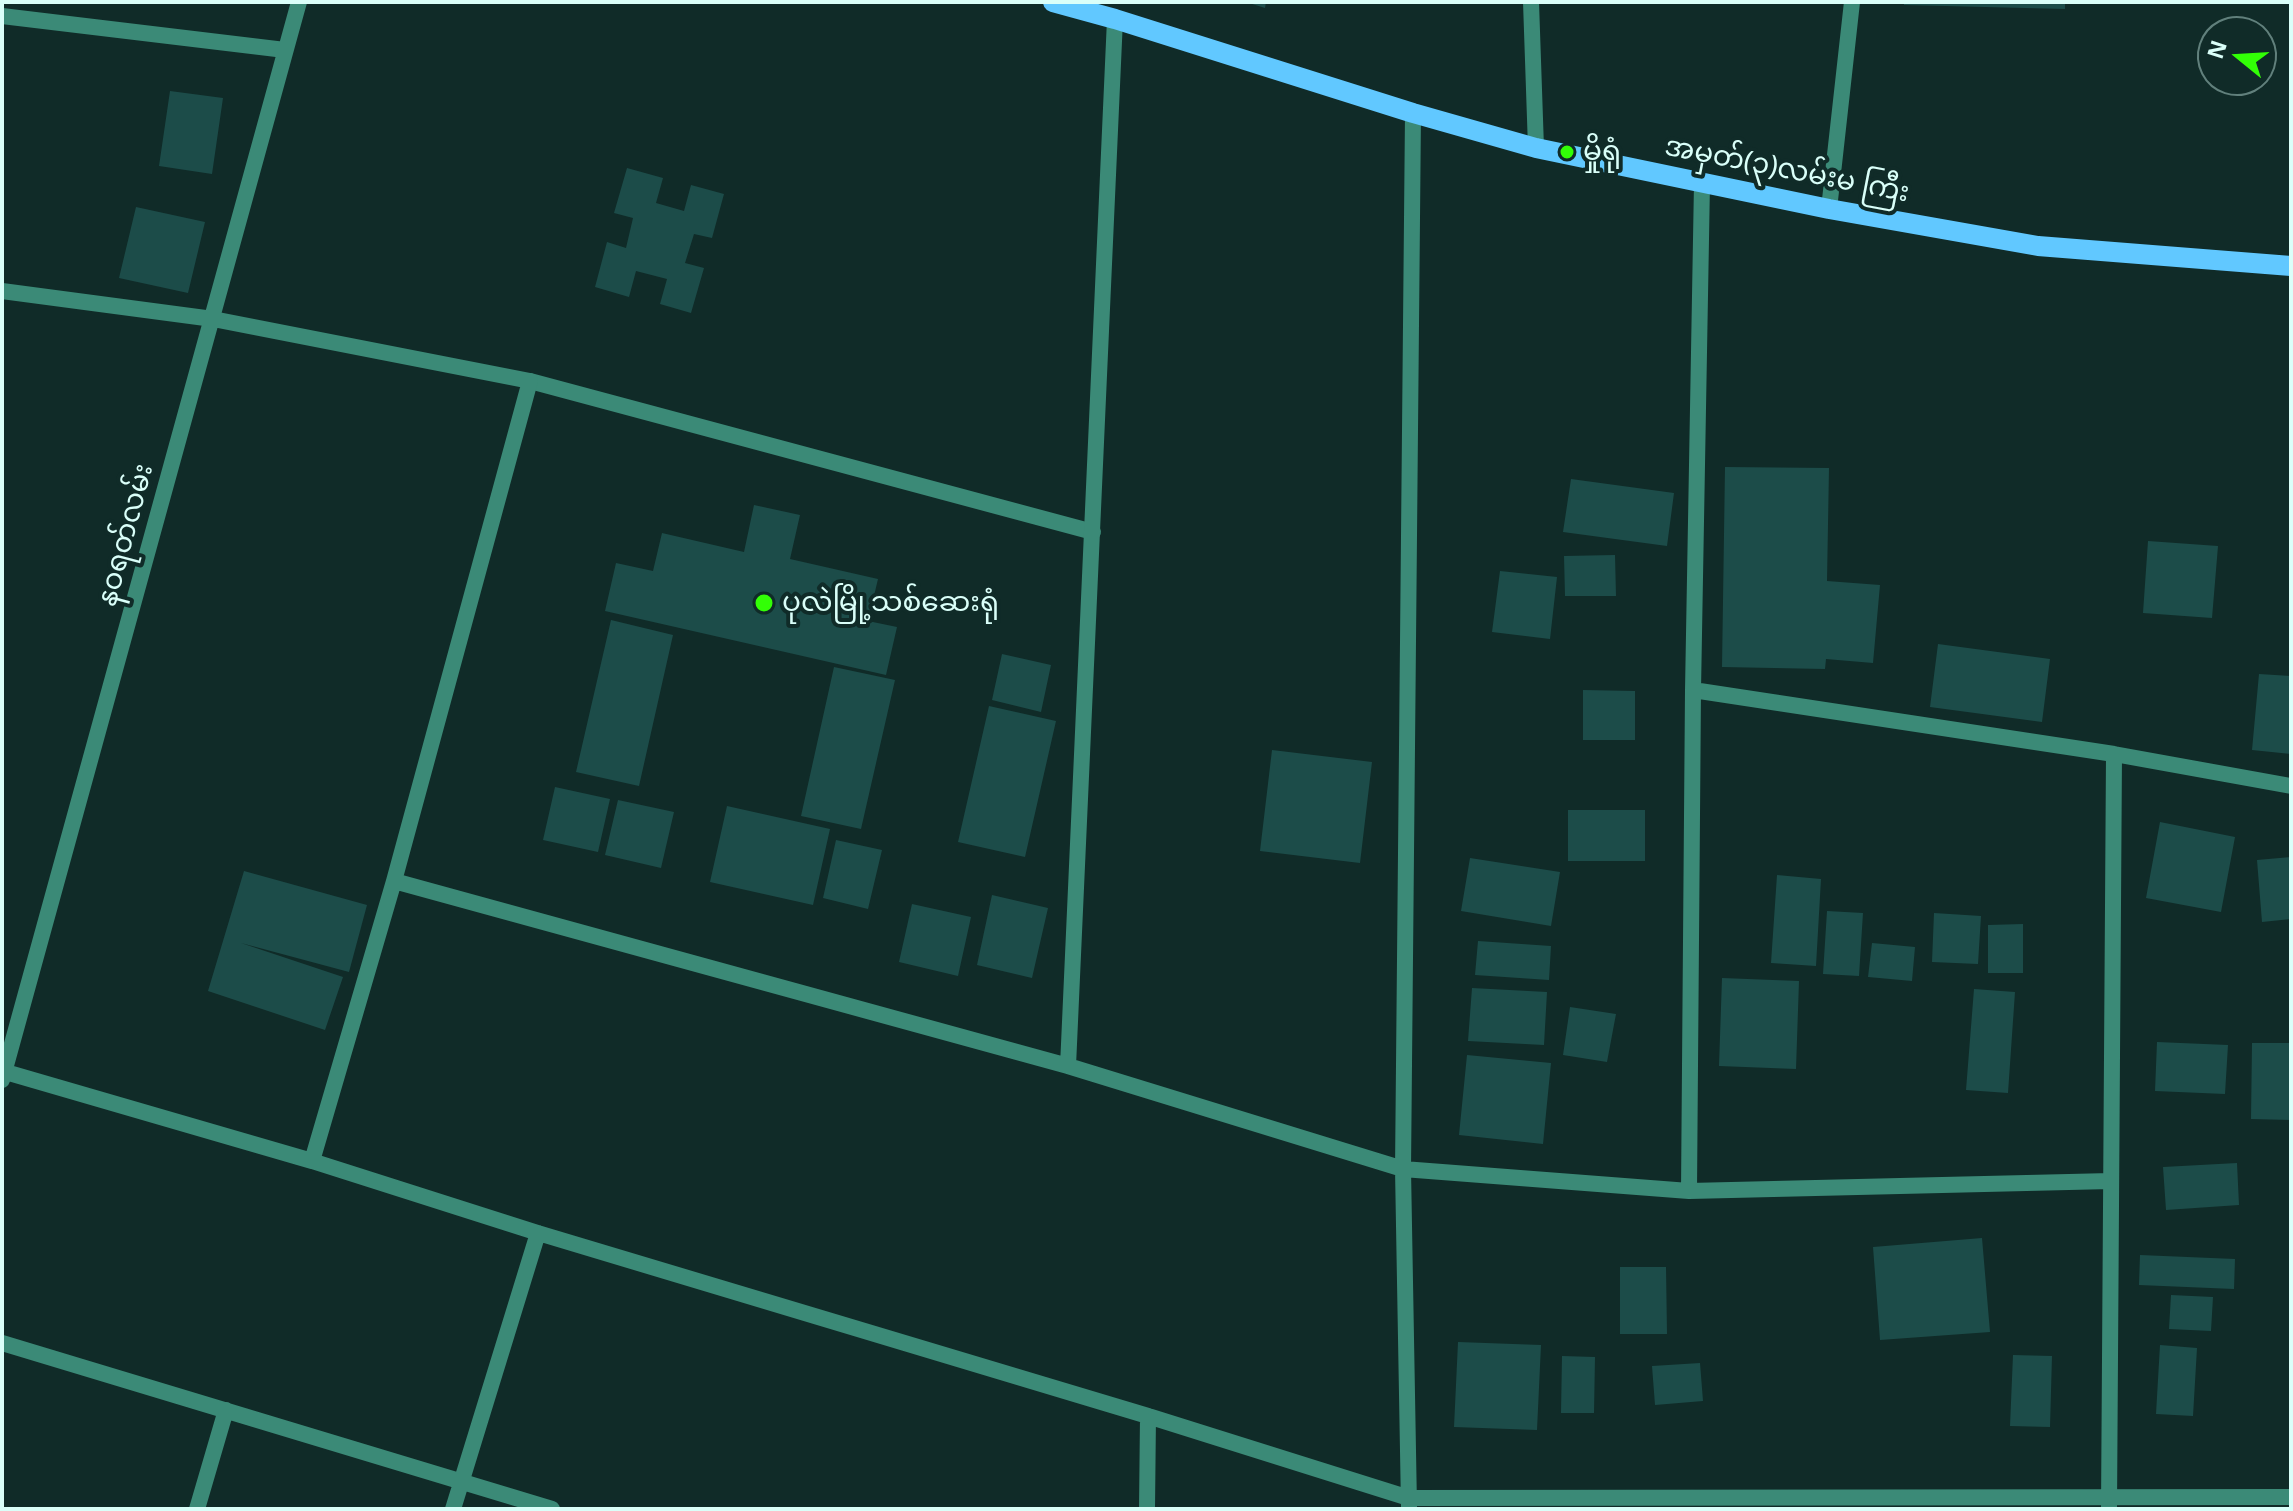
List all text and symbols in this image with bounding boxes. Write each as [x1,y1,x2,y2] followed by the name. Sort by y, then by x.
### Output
[2197,16,2277,96] north arrow
[2199,36,2233,62] text: N
[1662,130,1912,210] street label: အမှတ်(၃)လမ်းမ ကြီး
[1583,135,1621,169] place label: မှိုရုံ
[1558,143,1576,161] marker: မှိုရုံ
[91,460,161,610] street label: နဝရတ်လမ်း
[782,586,999,620] place label: ပုလဲမြို့သစ်ဆေးရုံ
[753,592,775,614] marker: ပုလဲမြို့သစ်ဆေးရုံ

